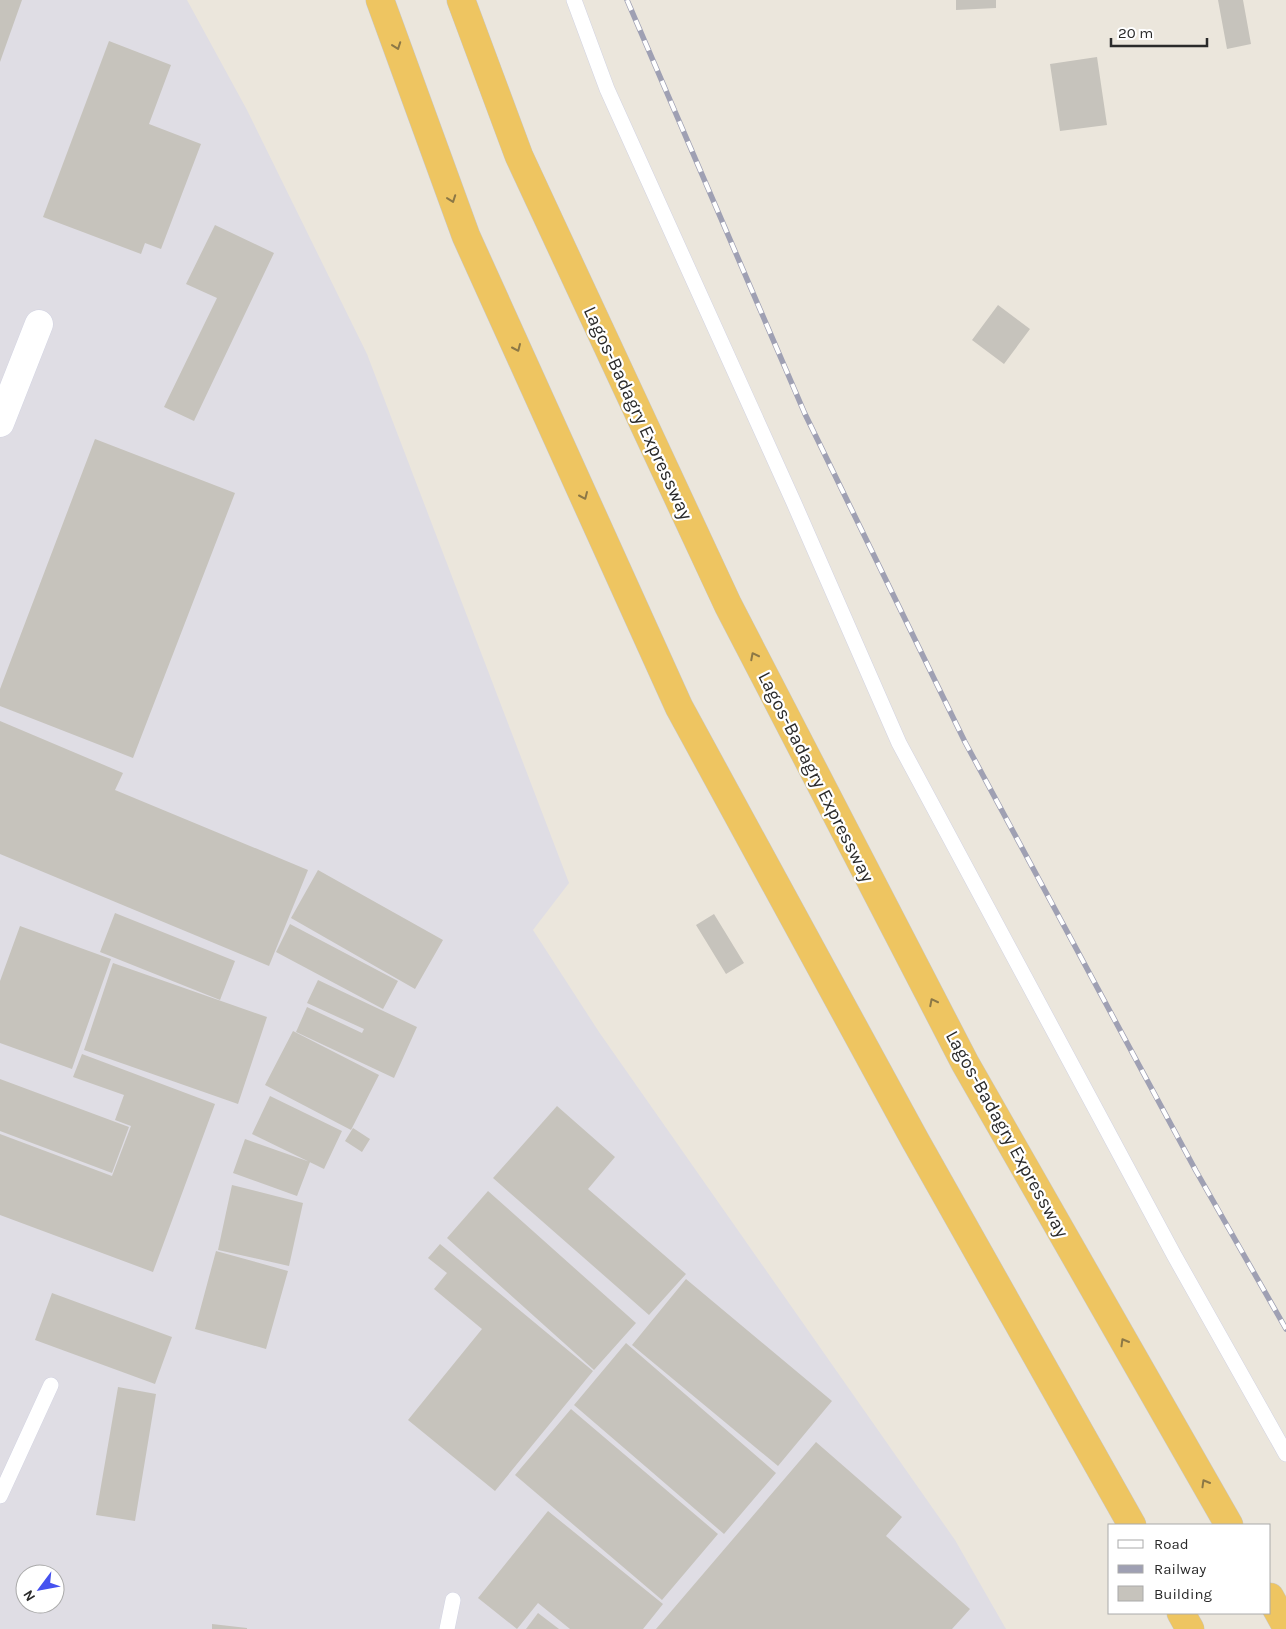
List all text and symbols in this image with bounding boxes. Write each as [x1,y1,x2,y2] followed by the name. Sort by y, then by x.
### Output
[1111,15,1207,47] scale bar
[1118,24,1153,42] text: 20 m
[391,41,401,50] one-way arrow
[446,194,456,202] one-way arrow
[579,303,697,523] street label: Lagos-Badagry Expressway
[510,343,521,352] one-way arrow
[577,491,588,500] one-way arrow
[750,652,760,661] one-way arrow
[753,668,879,886] street label: Lagos-Badagry Expressway
[929,998,939,1007] one-way arrow
[941,1027,1073,1241] street label: Lagos-Badagry Expressway
[1121,1338,1131,1347] one-way arrow
[1201,1479,1211,1488] one-way arrow
[1108,1524,1271,1614] legend
[1154,1535,1189,1553] text: Road
[1154,1560,1206,1578] text: Railway
[15,1564,65,1614] north arrow
[1154,1585,1212,1603] text: Building
[20,1587,39,1604] text: N

